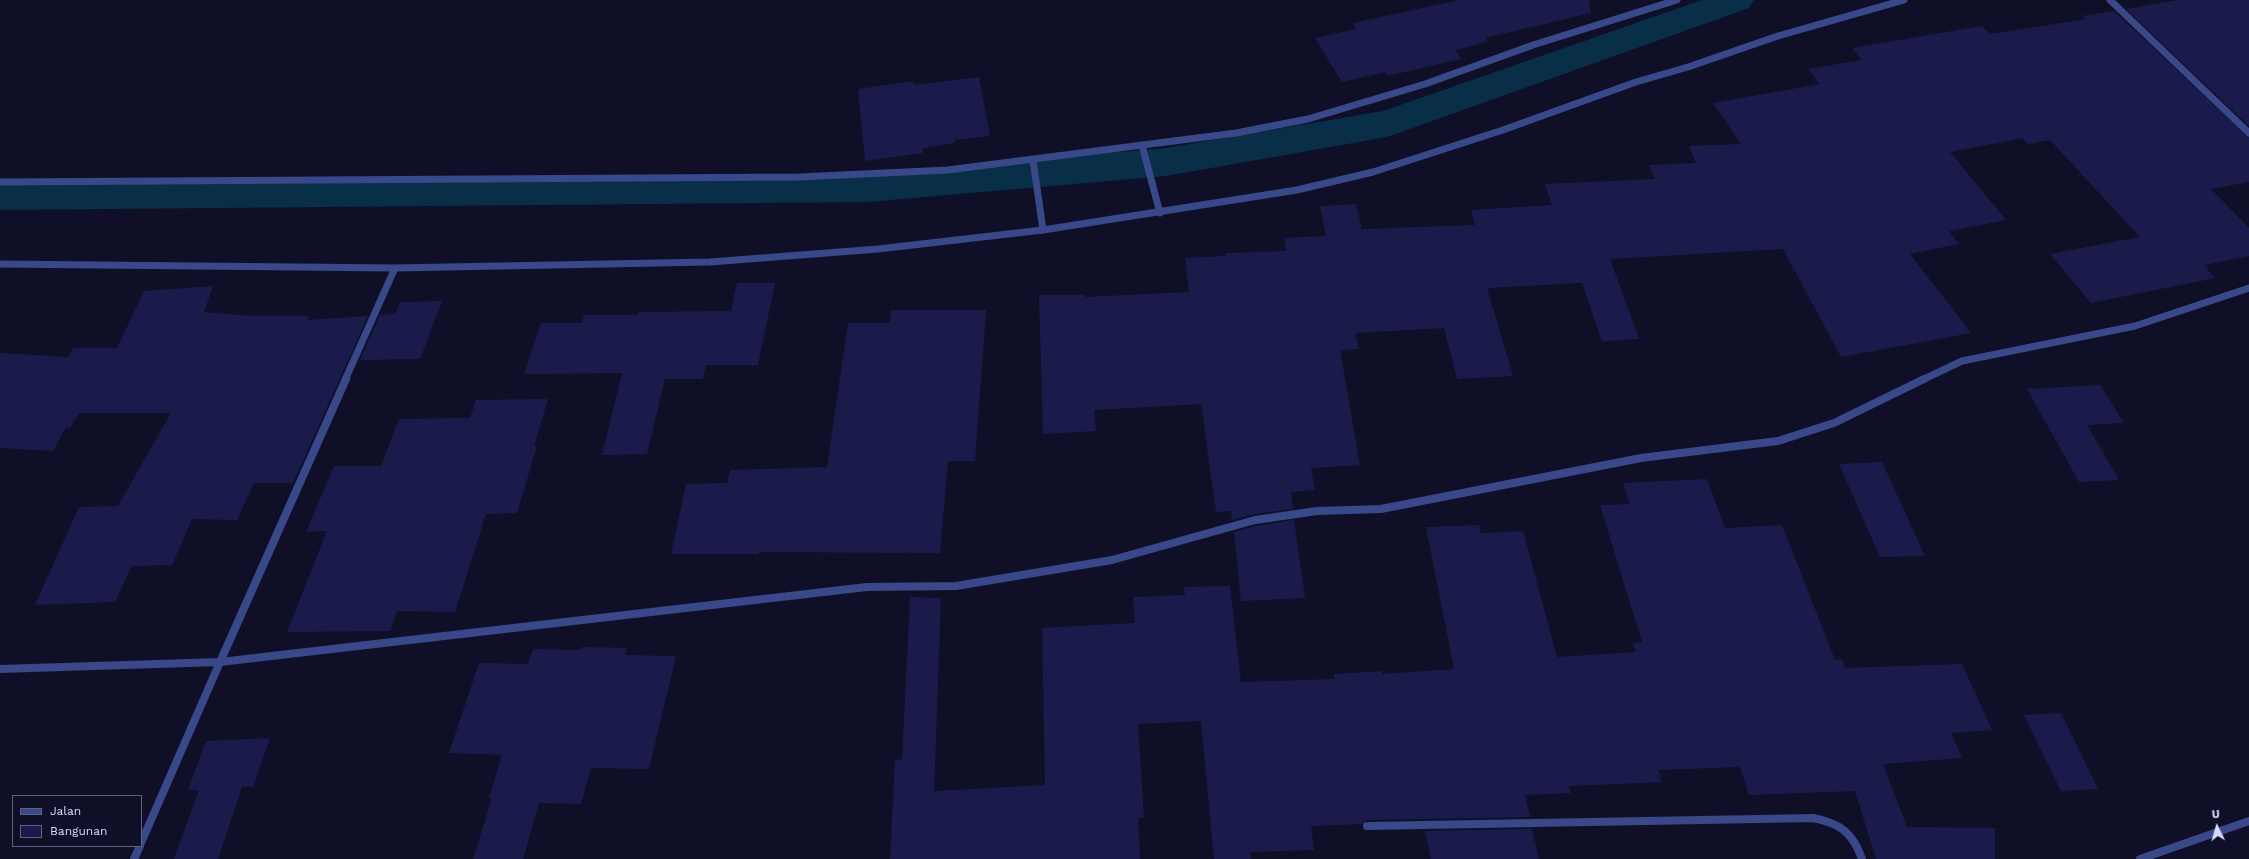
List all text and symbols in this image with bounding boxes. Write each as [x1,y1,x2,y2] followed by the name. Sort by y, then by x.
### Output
[12,795,142,847] legend
[50,804,81,818] text: Jalan
[2197,807,2237,847] north arrow
[2211,808,2220,821] text: U
[50,824,108,838] text: Bangunan

